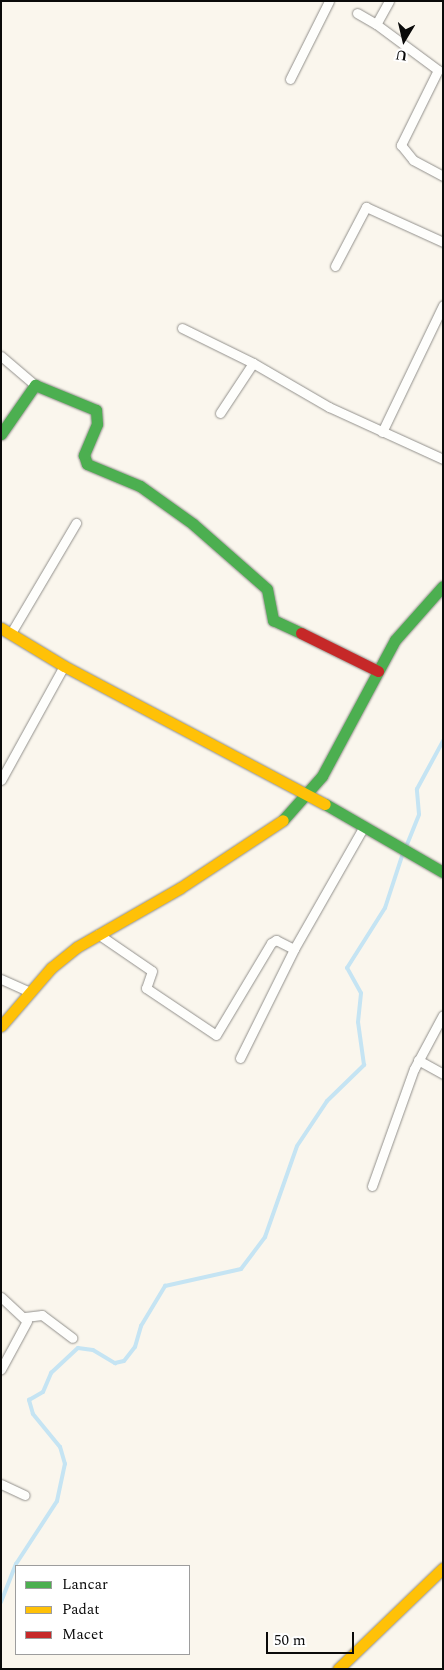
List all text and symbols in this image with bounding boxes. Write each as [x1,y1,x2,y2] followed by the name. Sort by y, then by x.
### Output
[379,15,429,65] north arrow
[394,44,409,67] text: U
[15,1565,190,1655] legend
[62,1573,108,1596] text: Lancar
[62,1598,100,1621] text: Padat
[269,1622,356,1654] scale bar
[62,1623,103,1646] text: Macet
[274,1629,306,1652] text: 50 m

